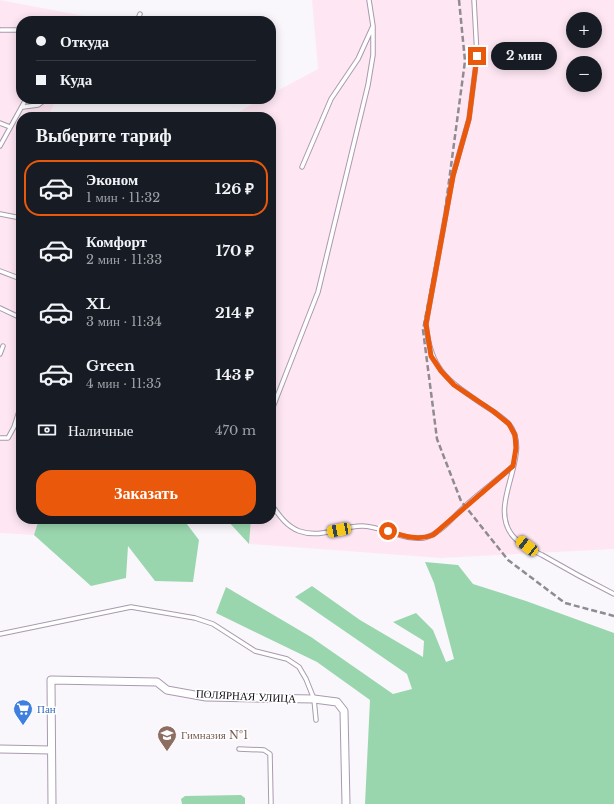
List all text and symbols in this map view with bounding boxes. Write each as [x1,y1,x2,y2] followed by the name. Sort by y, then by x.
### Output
[566,12,602,92] map controls
[566,12,602,48] button: +
[60,32,109,51] text: Откуда
[491,42,557,70] callout: 2 мин
[468,47,486,65] route end
[506,47,542,64] text: 2 мин
[566,56,602,92] button: −
[60,70,92,89] text: Куда
[36,125,172,147] text: Выберите тариф
[38,170,74,206] icon: car
[86,170,138,189] text: Эконом
[215,179,254,198] text: 126 ₽
[86,189,160,206] text: 1 мин · 11:32
[38,232,74,268] icon: car
[86,232,147,251] text: Комфорт
[216,241,254,260] text: 170 ₽
[86,251,162,268] text: 2 мин · 11:33
[38,294,74,330] icon: car
[86,294,110,313] text: XL
[215,303,254,322] text: 214 ₽
[86,313,162,330] text: 3 мин · 11:34
[38,356,74,392] icon: car
[86,356,135,375] text: Green
[215,365,254,384] text: 143 ₽
[86,375,161,392] text: 4 мин · 11:35
[36,419,58,441] icon: cash
[68,421,133,440] text: Наличные
[215,422,256,439] text: 470 m
[36,470,256,516] button: Заказать
[326,522,352,538] car
[379,522,397,540] route start
[514,534,540,558] car
[195,686,297,706] street label: ПОЛЯРНАЯ УЛИЦА
[12,698,34,726] supermarket icon: Пан
[37,702,56,716] place label: Пан
[156,724,178,752] school or university icon: Гимназия №1
[181,728,248,742] place label: Гимназия №1

